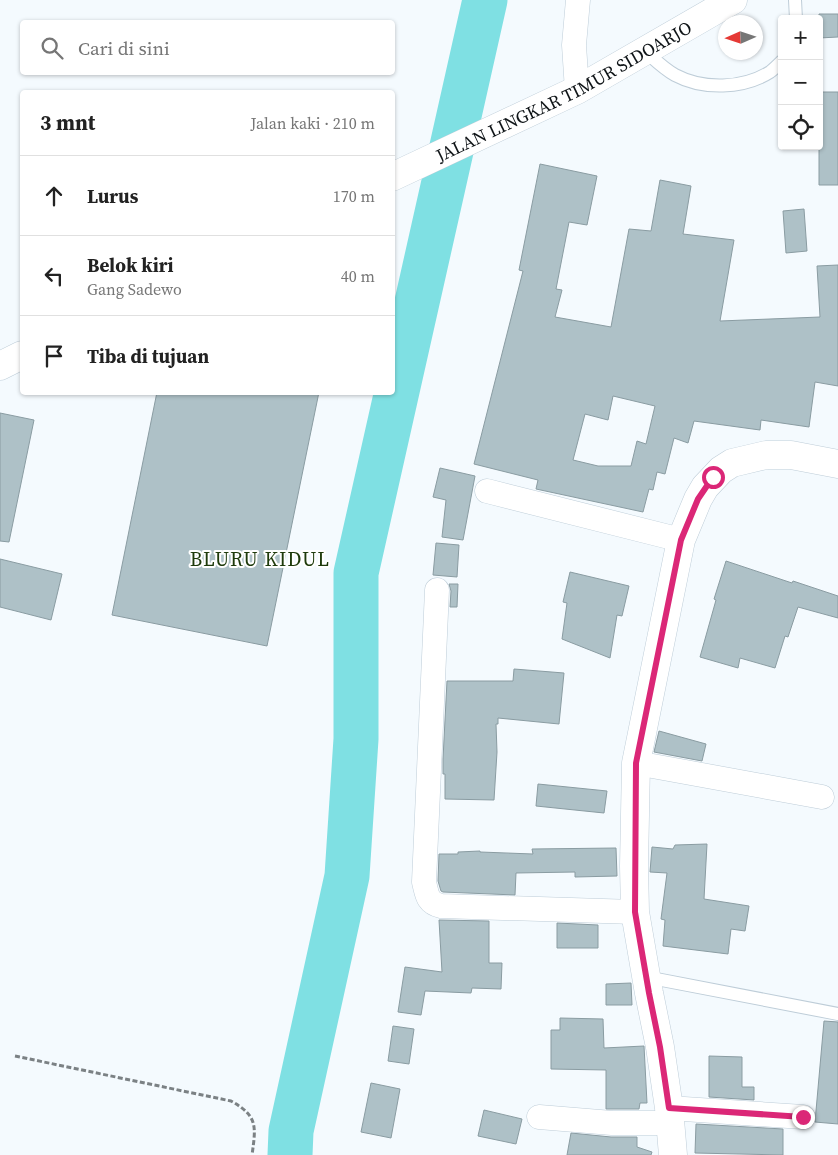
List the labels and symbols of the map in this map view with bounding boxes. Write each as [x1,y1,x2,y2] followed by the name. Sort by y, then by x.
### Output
[431,14,696,168] street label: JALAN LINGKAR TIMUR SIDOARJO
[718,15,763,60] north arrow
[702,466,725,489] route start
[190,545,330,573] district label: BLURU KIDUL
[792,1106,815,1129] route end

